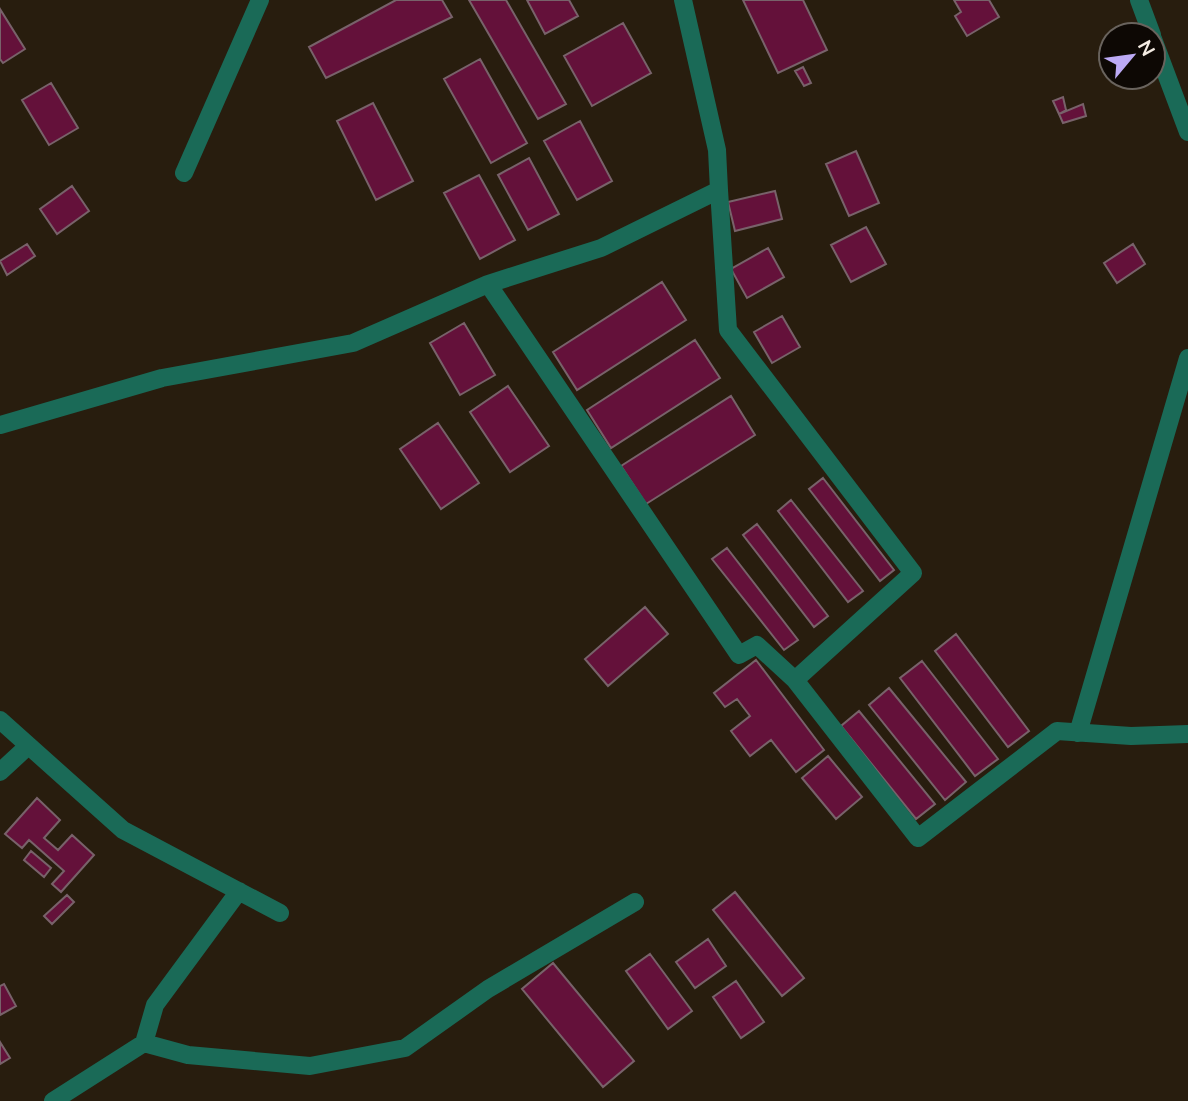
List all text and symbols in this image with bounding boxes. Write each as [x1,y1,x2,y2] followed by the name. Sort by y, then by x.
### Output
[1097,21,1167,91] north arrow
[1131,36,1161,61] text: N

